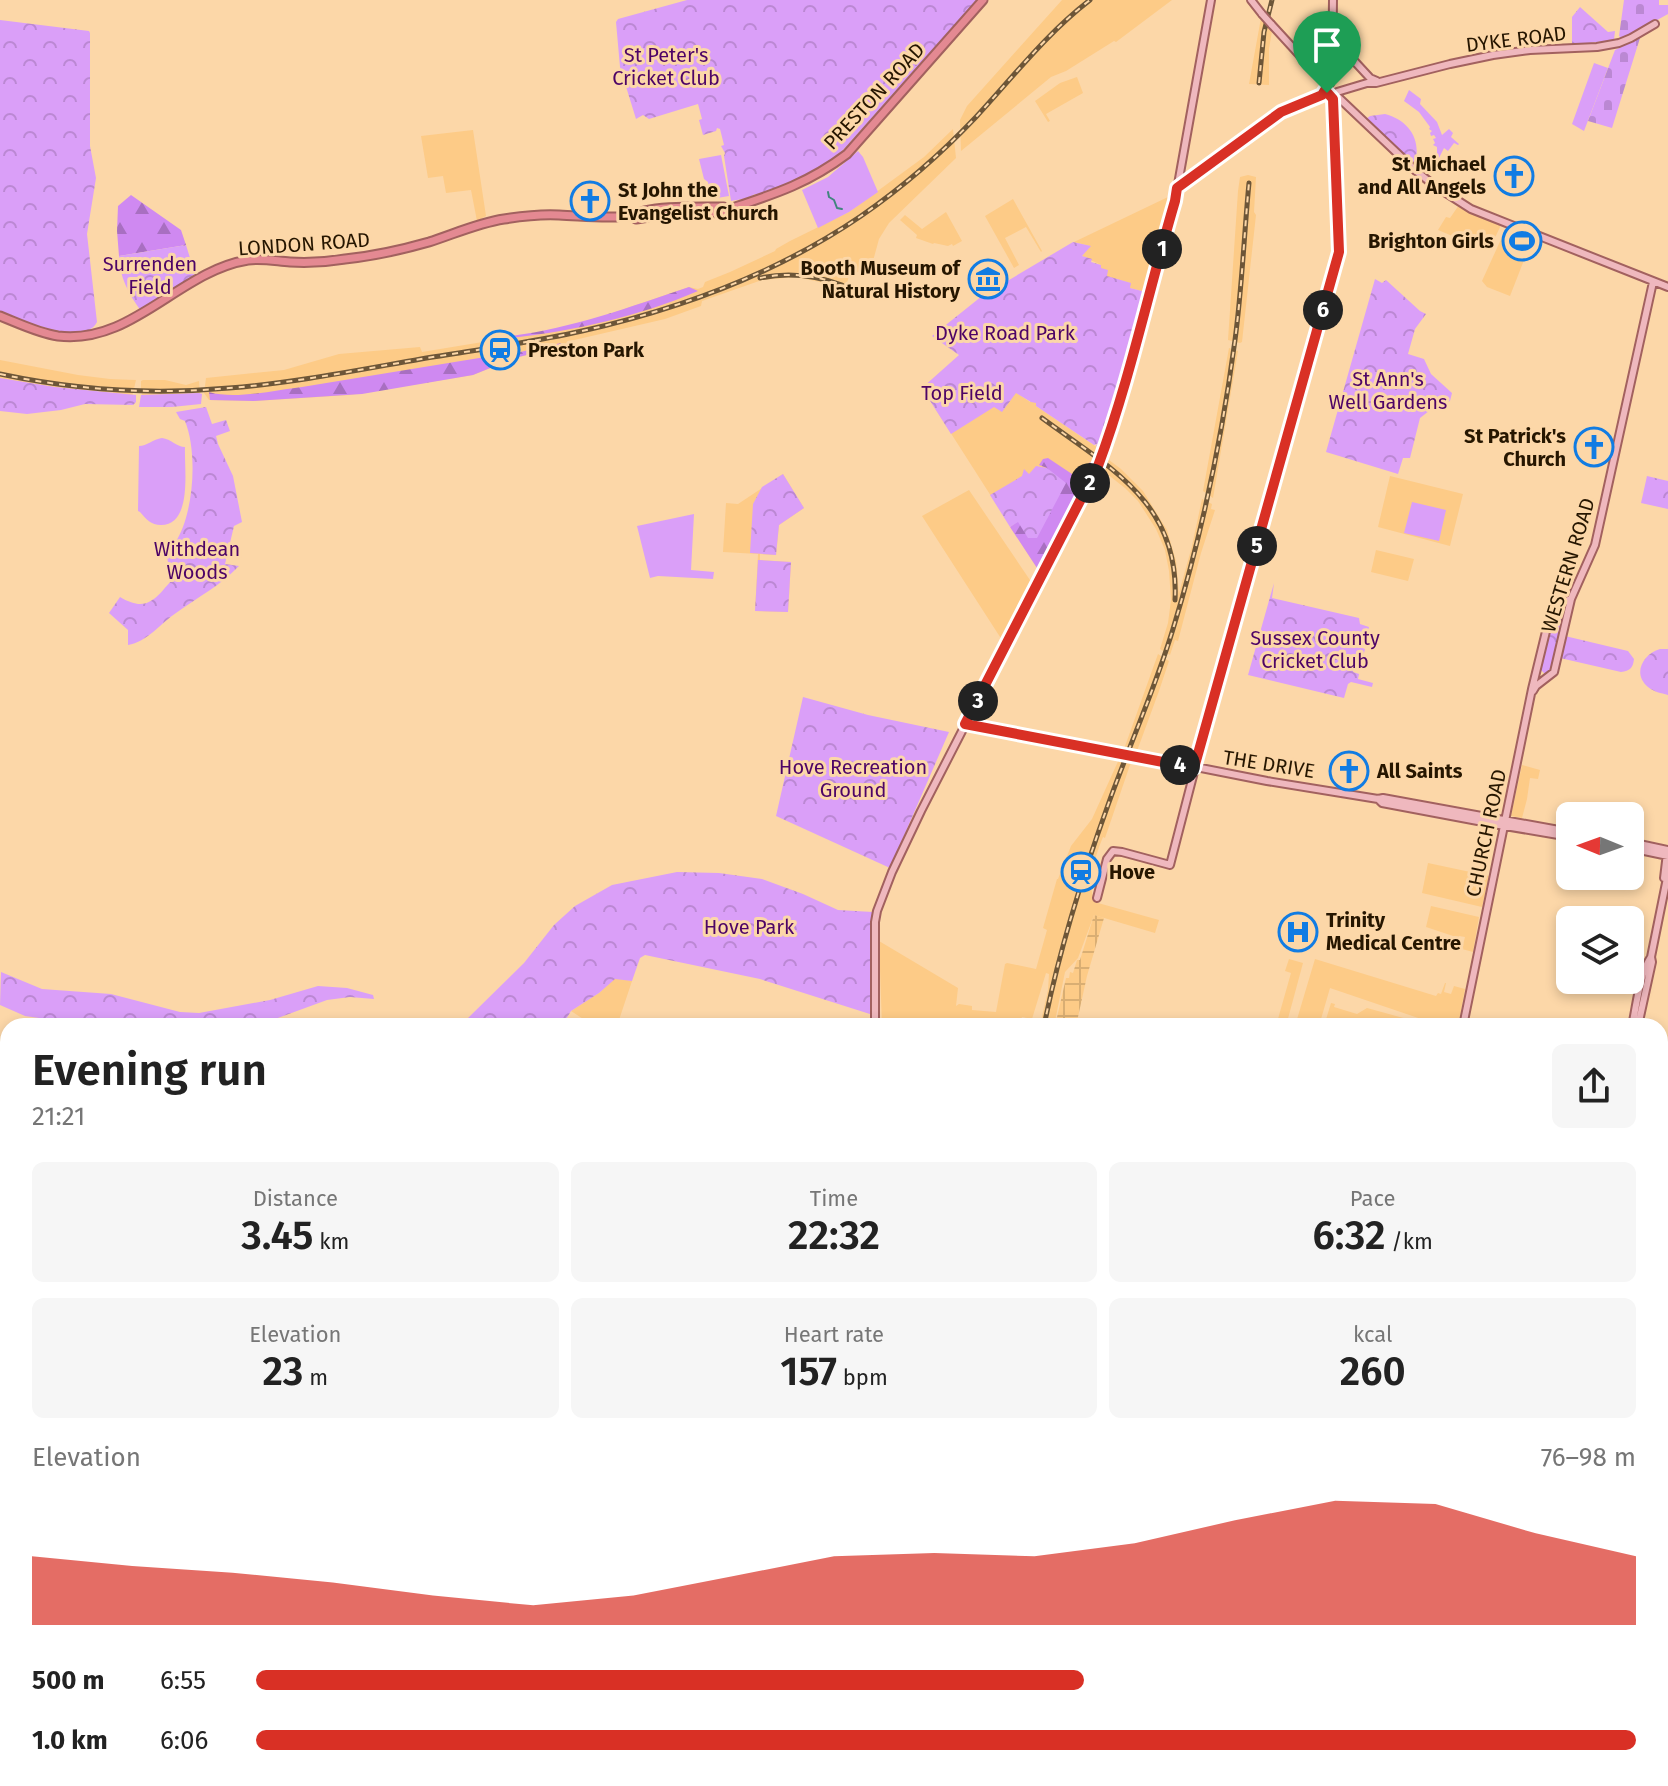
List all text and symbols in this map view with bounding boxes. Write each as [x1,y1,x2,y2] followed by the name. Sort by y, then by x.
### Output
[1293,11,1361,93] pin
[1464,21,1568,57] street label: DYKE ROAD
[1305,23,1349,67] icon: arrive
[818,38,930,154] street label: PRESTON ROAD
[612,43,720,90] park label: St Peter's Cricket Club
[1358,152,1486,199] place label: St Michael and All Angels
[1493,155,1535,197] church icon: St Michael and All Angels
[618,178,779,225] place label: St John the Evangelist Church
[569,180,611,222] church icon: St John the Evangelist Church
[1501,220,1543,262] sports icon: Brighton Girls
[237,227,371,261] street label: LONDON ROAD
[1142,229,1182,269] pin: 1
[1368,229,1494,253] place label: Brighton Girls
[1157,235,1167,262] text: 1
[103,252,197,299] park label: Surrenden Field
[801,256,962,303] place label: Booth Museum of Natural History
[967,258,1009,300] museum icon: Booth Museum of Natural History
[1303,290,1343,330] pin: 6
[1317,296,1329,323] text: 6
[935,321,1076,345] park label: Dyke Road Park
[479,329,521,371] station icon: Preston Park
[528,338,645,362] place label: Preston Park
[1329,367,1447,414] park label: St Ann's Well Gardens
[921,381,1003,405] park label: Top Field
[1464,424,1566,471] place label: St Patrick's Church
[1573,426,1615,468] church icon: St Patrick's Church
[1070,463,1110,503] pin: 2
[1084,469,1096,496] text: 2
[1536,495,1600,635] street label: WESTERN ROAD
[1237,526,1277,566] pin: 5
[1251,532,1263,559] text: 5
[154,537,240,584] park label: Withdean Woods
[1250,626,1380,673] park label: Sussex County Cricket Club
[958,681,998,721] pin: 3
[972,687,984,714] text: 3
[1160,745,1200,785] pin: 4
[1221,745,1317,783] street label: THE DRIVE
[1328,750,1370,792] church icon: All Saints
[1174,751,1186,778] text: 4
[779,755,927,802] park label: Hove Recreation Ground
[1376,759,1463,783] place label: All Saints
[1461,767,1511,899] street label: CHURCH ROAD
[1556,802,1644,890] north arrow
[1556,802,1644,994] map controls
[1060,851,1102,893] station icon: Hove
[1109,860,1155,884] place label: Hove
[1556,906,1644,994] button: layers
[1326,908,1461,955] place label: Trinity Medical Centre
[1277,911,1319,953] hospital icon: Trinity Medical Centre
[704,915,795,939] park label: Hove Park
[32,1044,267,1097] text: Evening run
[1552,1044,1636,1128] button: share
[32,1101,85,1132] text: 21:21
[253,1185,338,1212] text: Distance
[810,1185,858,1212] text: Time
[1350,1185,1395,1212] text: Pace
[241,1212,313,1260] text: 3.45
[788,1212,880,1260] text: 22:32
[1312,1212,1386,1260] text: 6:32
[313,1228,349,1255] text: km
[1386,1228,1433,1255] text: /km
[249,1321,341,1348] text: Elevation
[784,1321,884,1348] text: Heart rate
[1353,1321,1392,1348] text: kcal
[263,1348,303,1396] text: 23
[780,1348,837,1396] text: 157
[1340,1348,1406,1396] text: 260
[303,1364,328,1391] text: m
[837,1364,888,1391] text: bpm
[32,1442,141,1473] text: Elevation
[1541,1442,1636,1473] text: 76–98 m
[32,1665,105,1696] text: 500 m
[160,1665,206,1696] text: 6:55
[32,1725,108,1756] text: 1.0 km
[160,1725,208,1756] text: 6:06

